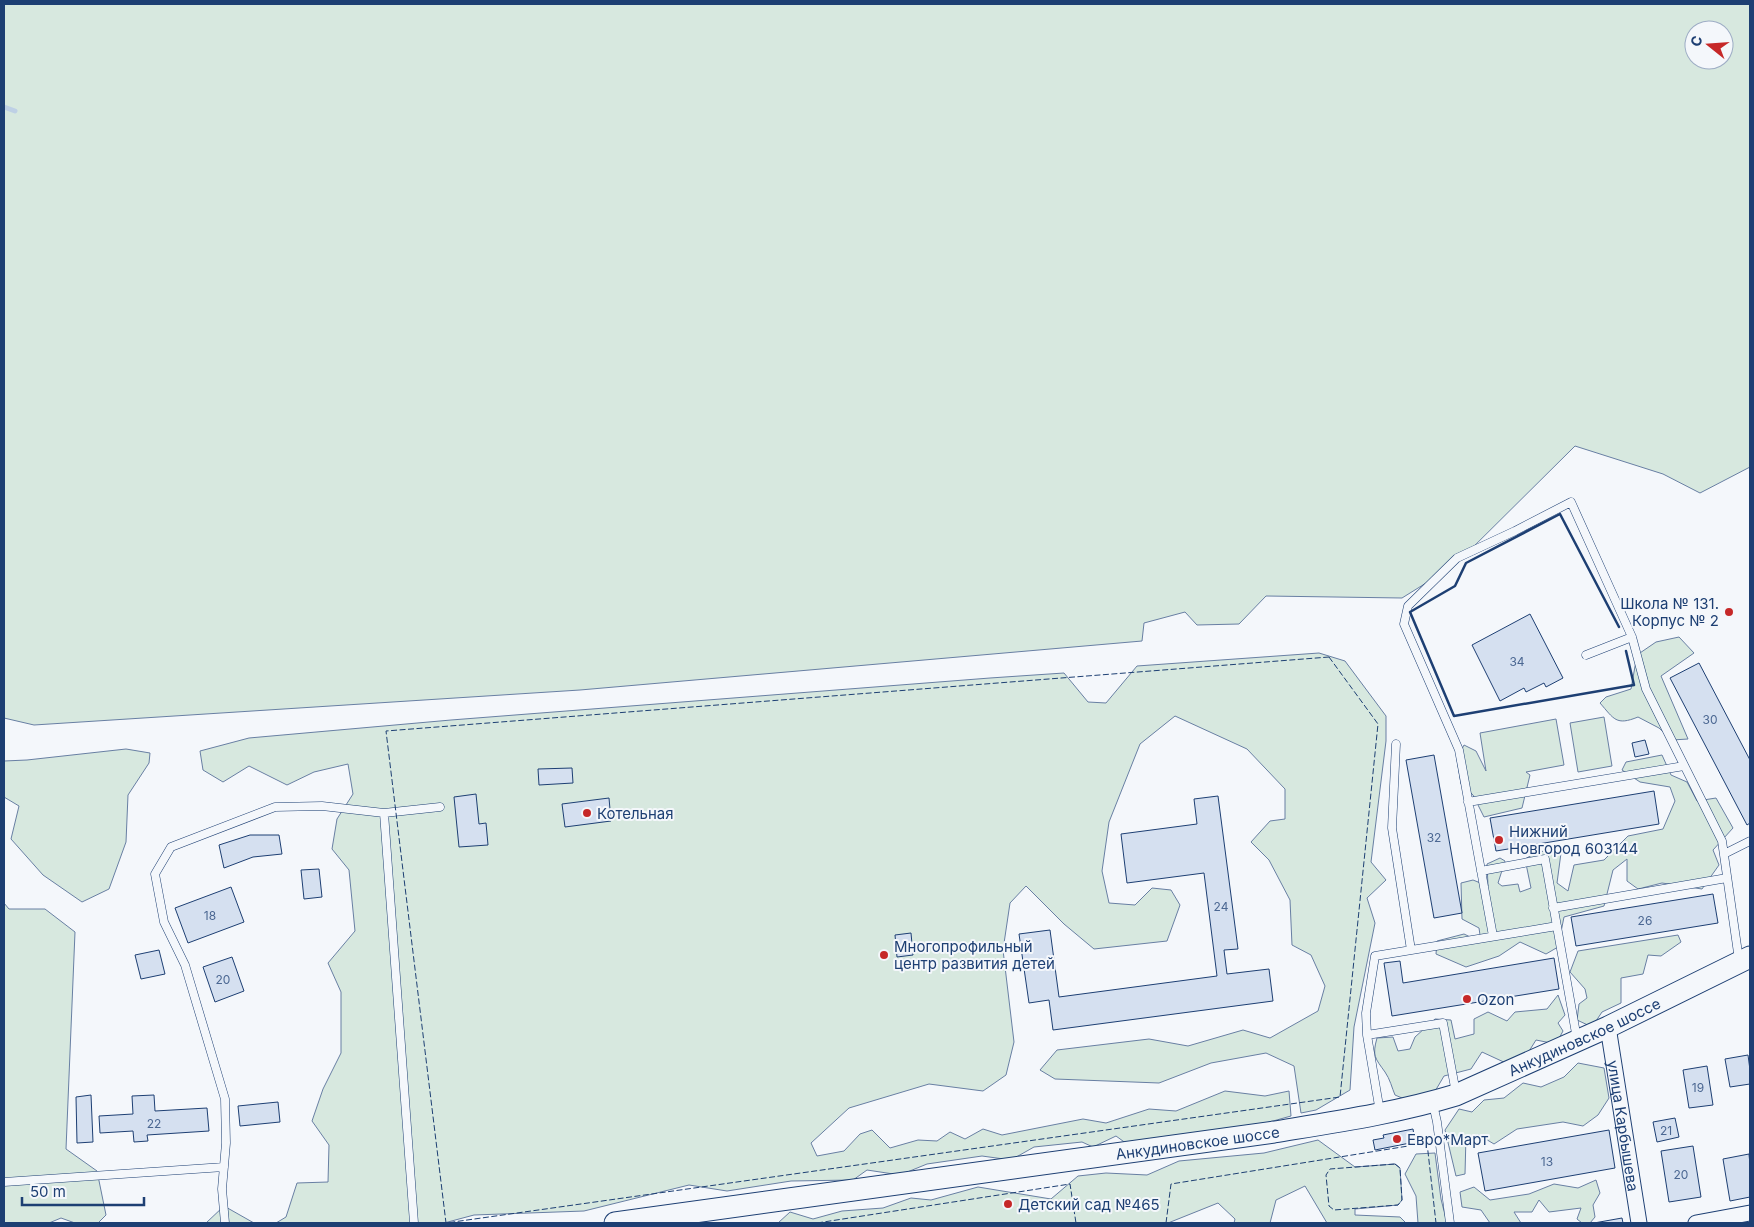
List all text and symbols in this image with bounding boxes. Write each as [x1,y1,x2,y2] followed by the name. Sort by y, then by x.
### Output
[1684,20,1734,70] north arrow
[1686,34,1706,48] text: С
[1620,594,1719,630] place label: Школа № 131. Корпус № 2
[1723,606,1735,618] marker: Школа № 131. Корпус № 2
[1509,654,1525,669] house number: 34
[1703,712,1717,727] house number: 30
[597,804,674,823] place label: Котельная
[581,807,593,819] marker: Котельная
[1509,822,1638,858] place label: Нижний Новгород 603144
[1427,830,1441,845] house number: 32
[1493,834,1505,846] marker: Нижний Новгород 603144
[1214,899,1229,914] house number: 24
[204,908,216,923] house number: 18
[1638,913,1652,928] house number: 26
[894,937,1055,973] place label: Многопрофильный центр развития детей
[878,949,890,961] marker: Многопрофильный центр развития детей
[216,972,230,987] house number: 20
[1477,990,1514,1009] place label: Ozon
[1461,993,1473,1005] marker: Ozon
[1505,993,1663,1080] street label: Анкудиновское шоссе
[1604,1059,1643,1193] street label: улица Карбышева
[1692,1080,1704,1095] house number: 19
[147,1116,161,1131] house number: 22
[1114,1122,1281,1163] street label: Анкудиновское шоссе
[1660,1123,1672,1138] house number: 21
[1407,1130,1488,1149] place label: Евро*Март
[1391,1133,1403,1145] marker: Евро*Март
[1541,1154,1553,1169] house number: 13
[1674,1167,1688,1182] house number: 20
[22,1174,145,1206] scale bar
[30,1182,66,1201] text: 50 m
[1018,1195,1160,1214] place label: Детский сад №465
[1002,1198,1014,1210] marker: Детский сад №465

